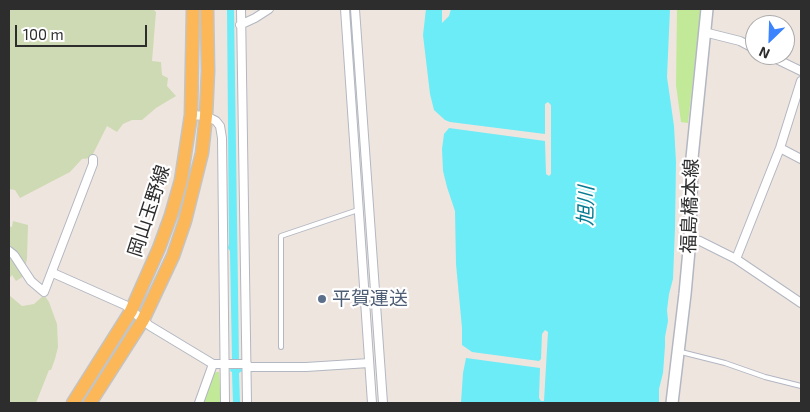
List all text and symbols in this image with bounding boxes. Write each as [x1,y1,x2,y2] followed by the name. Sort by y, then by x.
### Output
[18,15,150,47] scale bar
[745,15,795,65] north arrow
[23,25,64,43] text: 100 m
[756,43,772,63] text: N
[677,158,703,254] street label: 福島橋本線
[123,162,175,260] street label: 岡山玉野線
[574,186,598,226] water label: 旭川
[332,288,408,310] place label: 平賀運送
[316,293,328,305] marker: 平賀運送

